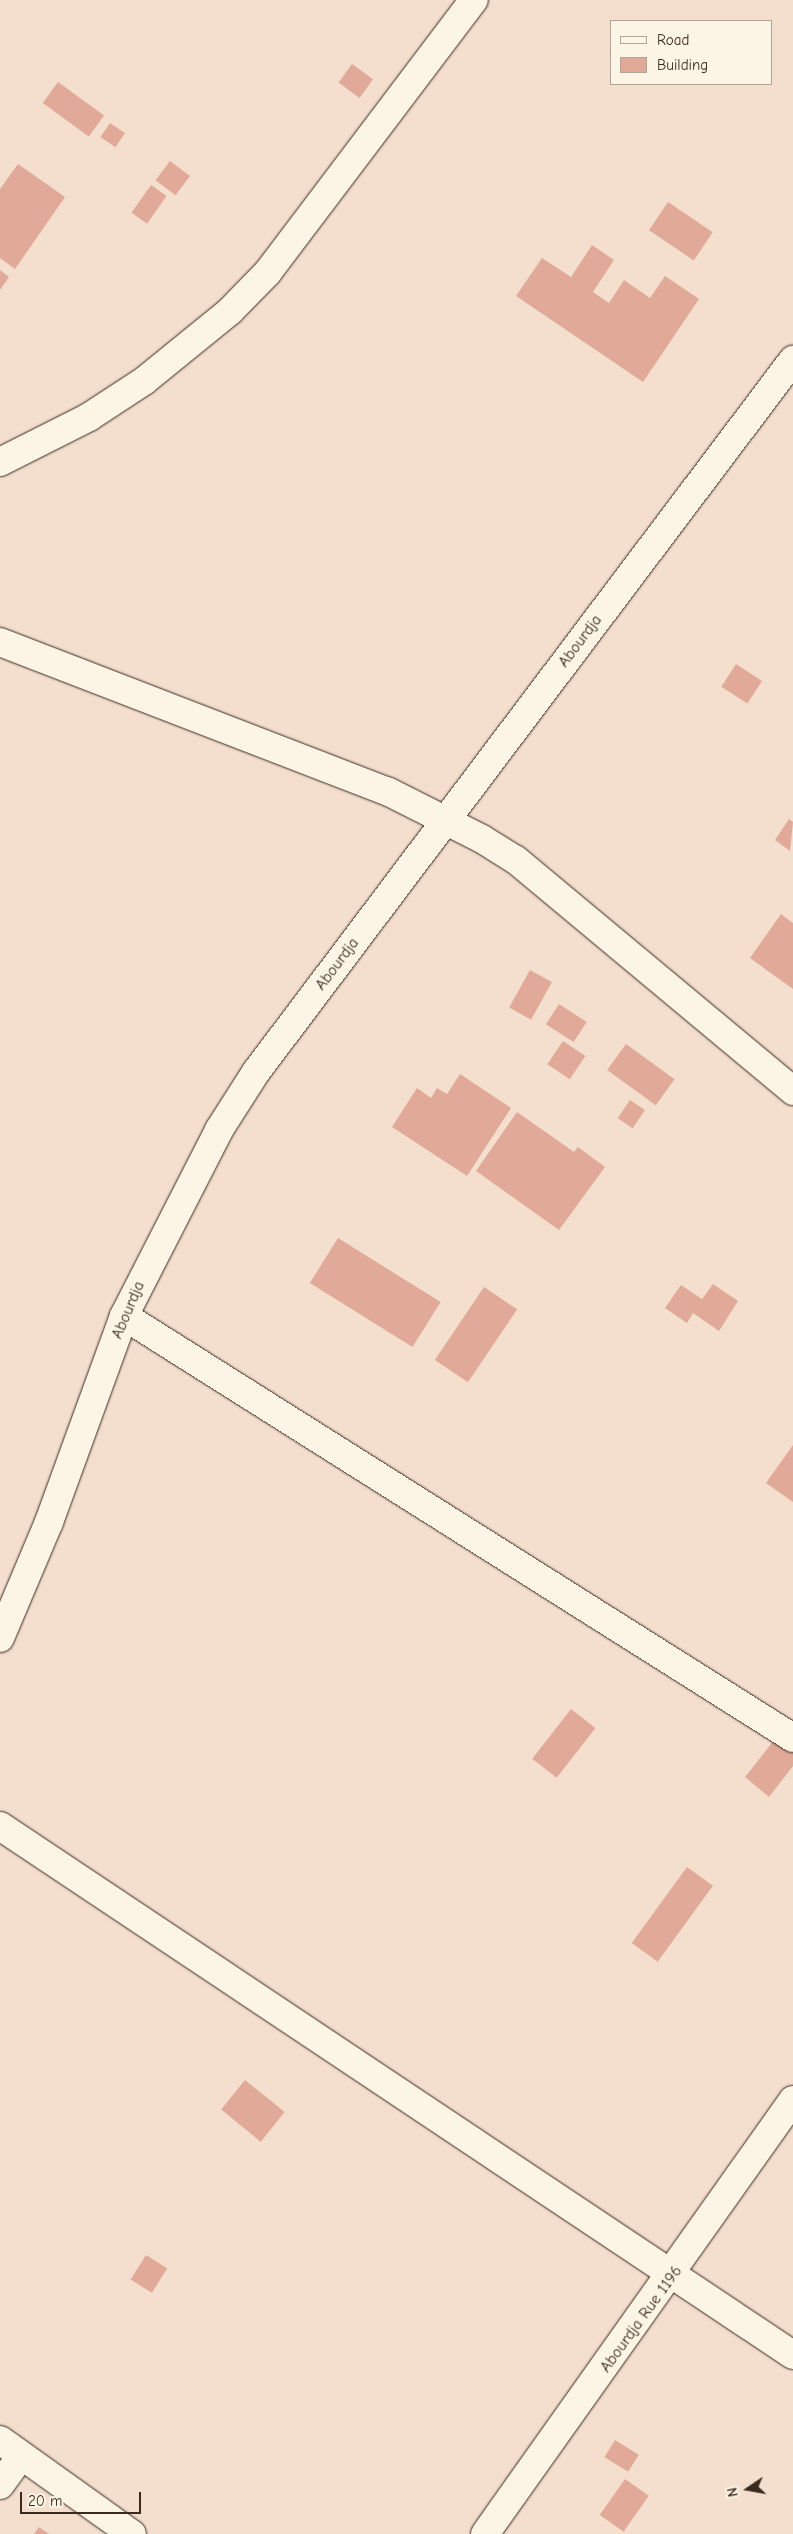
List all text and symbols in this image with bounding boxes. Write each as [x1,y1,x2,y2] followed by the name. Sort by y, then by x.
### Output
[610,20,773,85] legend
[657,31,689,49] text: Road
[657,56,708,74] text: Building
[554,611,606,671] street label: Abourdja
[311,934,363,994] street label: Abourdja
[107,1278,149,1342] street label: Abourdja
[596,2262,686,2376] street label: Abourdja Rue 1196
[723,2464,773,2514] north arrow
[22,2482,144,2514] scale bar
[724,2486,742,2498] text: N
[28,2492,62,2510] text: 20 m

